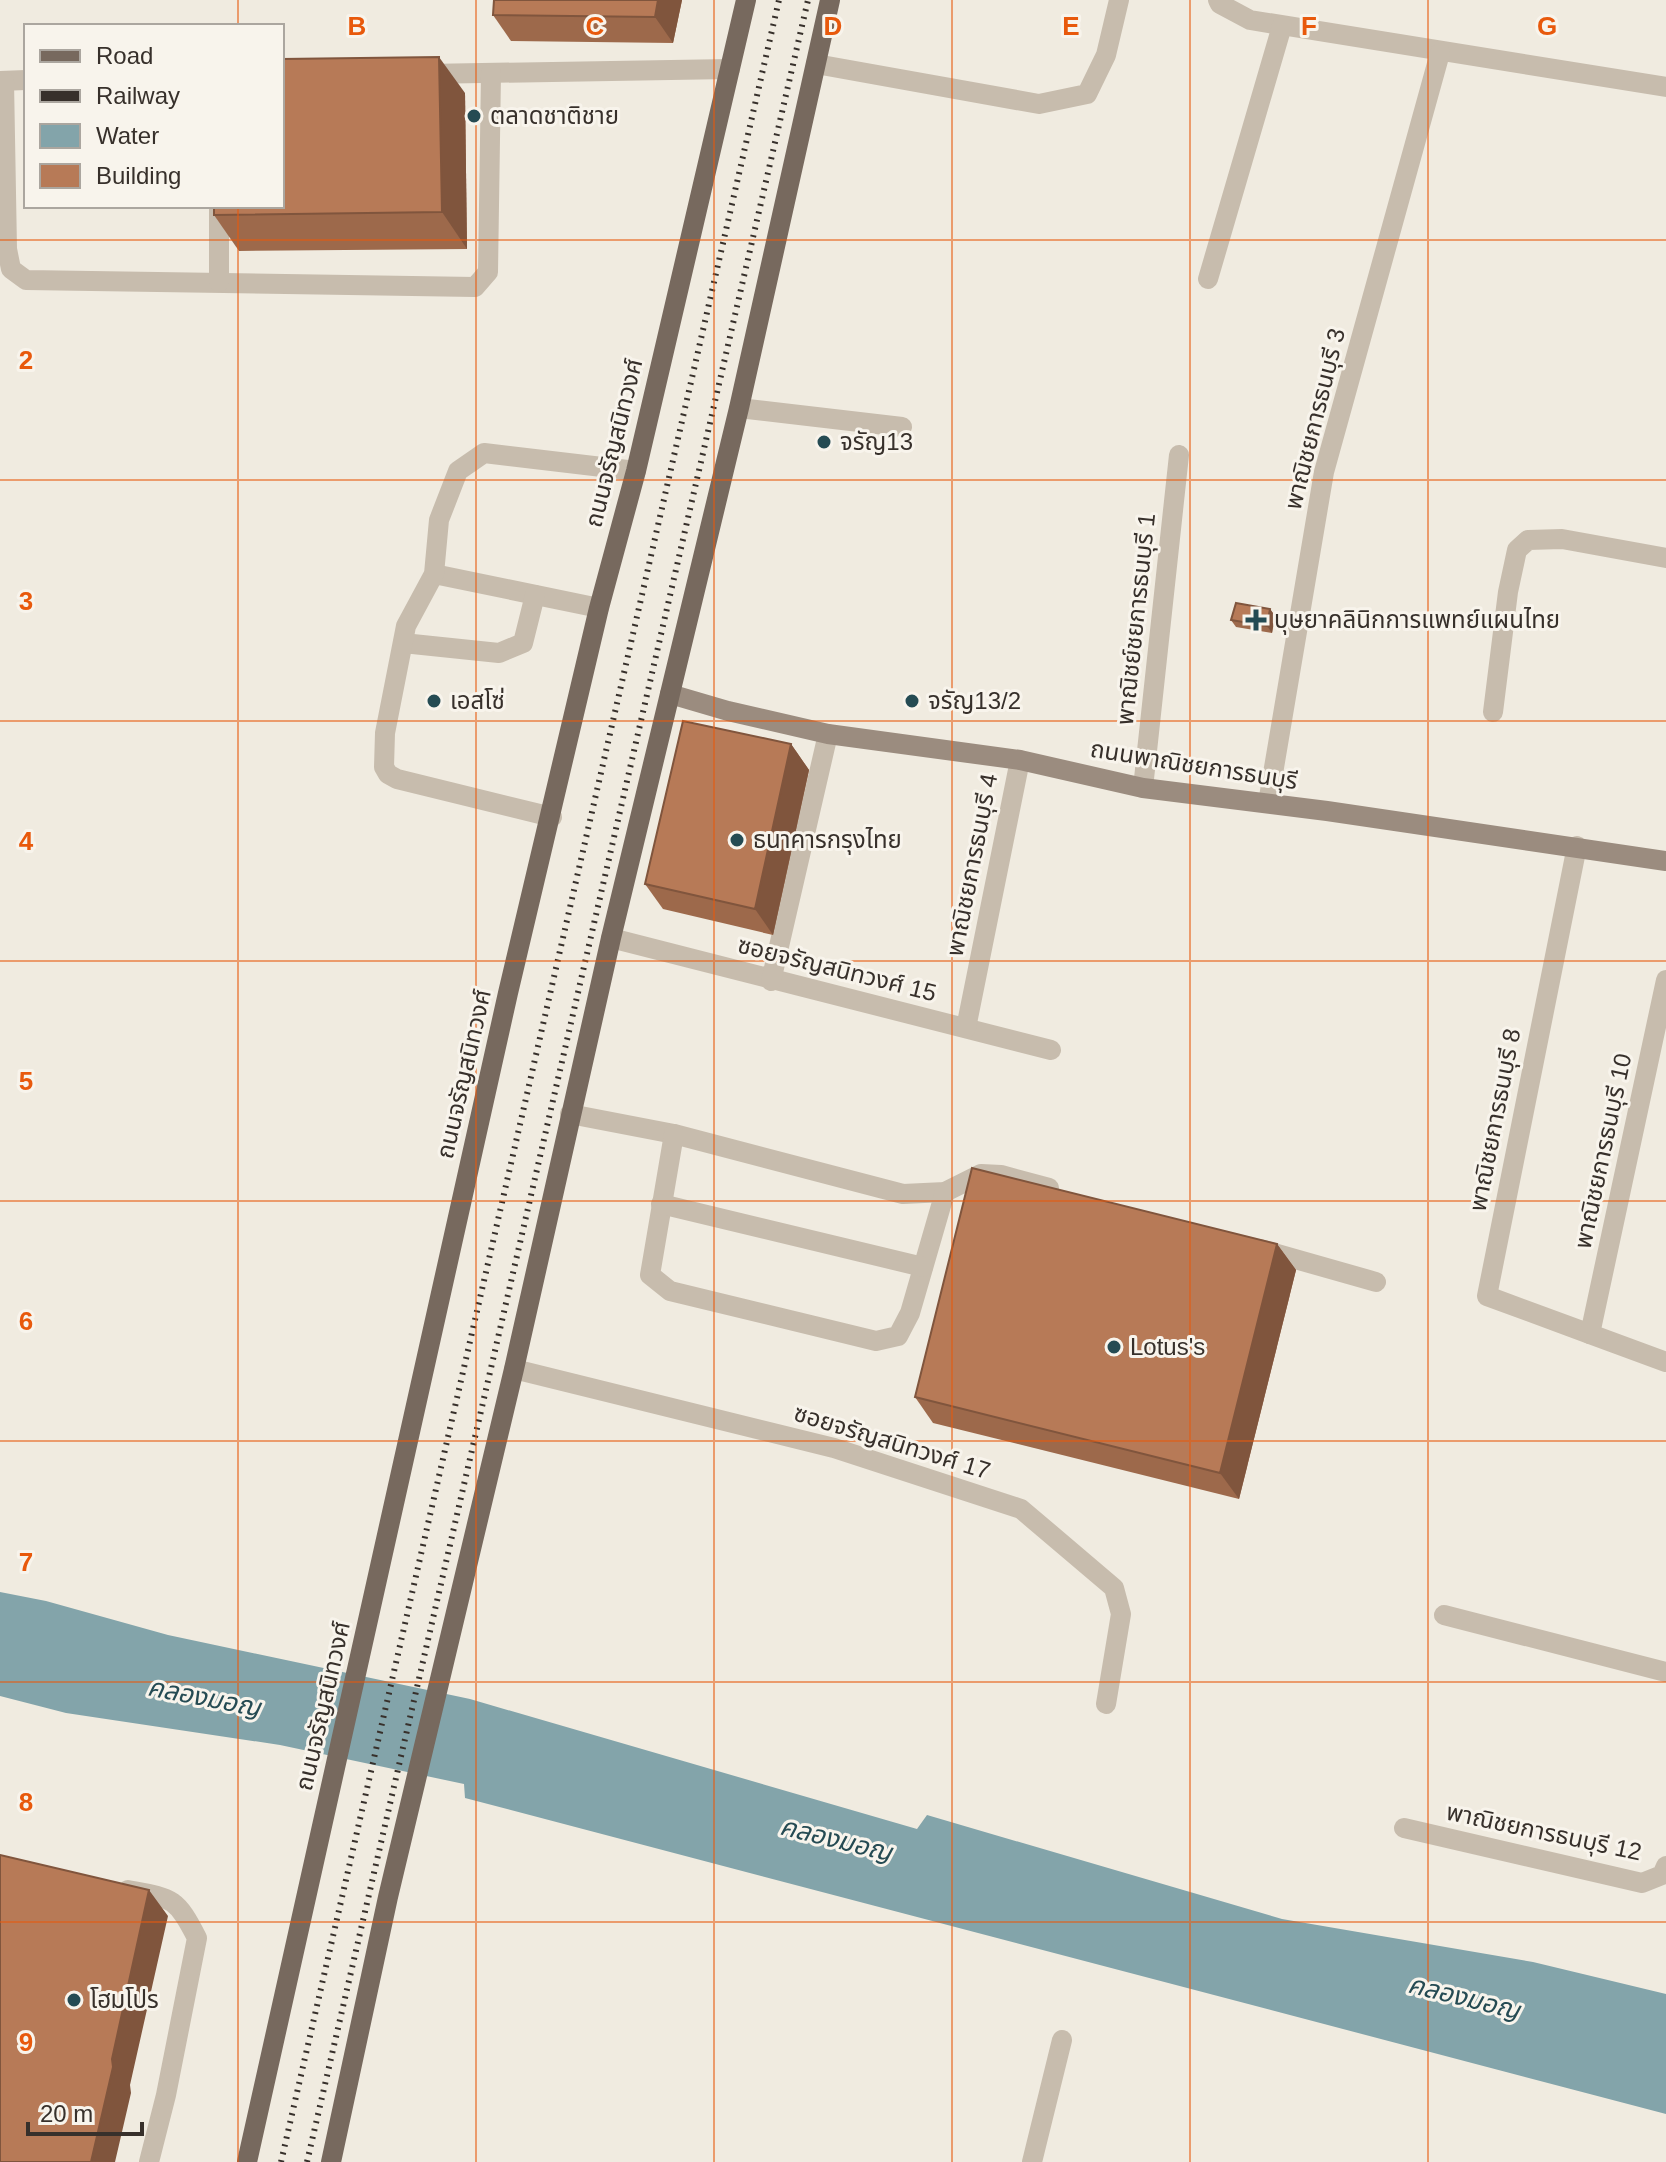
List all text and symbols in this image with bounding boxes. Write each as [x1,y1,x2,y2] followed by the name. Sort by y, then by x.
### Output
[348,11,366,41] text: B
[586,11,605,41] text: C
[824,11,842,41] text: D
[1062,11,1080,41] text: E
[1301,11,1317,41] text: F
[1537,11,1557,41] text: G
[24,24,284,208] legend
[96,42,153,69] text: Road
[96,82,180,109] text: Railway
[490,102,619,129] place label: ตลาดชาติชาย
[465,107,483,125] marker: ตลาดชาติชาย
[96,122,159,149] text: Water
[96,162,181,189] text: Building
[1279,326,1352,513] street label: พาณิชยการธนบุรี 3
[19,345,33,375] text: 2
[579,356,648,530] street label: ถนนจรัญสนิทวงศ์
[840,428,913,455] place label: จรัญ13
[815,433,833,451] marker: จรัญ13
[1111,512,1162,726] street label: พาณิชย์ชยการธนบุรี 1
[19,586,33,616] text: 3
[1274,606,1560,635] place label: บุษยาคลินิกการแพทย์แผนไทย
[1245,609,1267,631] marker: บุษยาคลินิกการแพทย์แผนไทย
[450,687,505,714] place label: เอสโซ่
[928,687,1021,714] place label: จรัญ13/2
[425,692,443,710] marker: เอสโซ่
[903,692,921,710] marker: จรัญ13/2
[1088,735,1300,796] street label: ถนนพาณิชยการธนบุรี
[941,771,1004,959] street label: พาณิชยการธนบุรี 4
[19,826,34,856] text: 4
[753,826,902,855] place label: ธนาคารกรุงไทย
[728,831,746,849] marker: ธนาคารกรุงไทย
[735,931,939,1006] street label: ซอยจรัญสนิทวงศ์ 15
[431,987,496,1161] street label: ถนนจรัญสนิทวงศ์
[1464,1026,1527,1214] street label: พาณิชยการธนบุรี 8
[1569,1051,1638,1251] street label: พาณิชยการธนบุรี 10
[19,1066,33,1096] text: 5
[19,1306,33,1336] text: 6
[1130,1333,1205,1360] place label: Lotus's
[1105,1338,1123,1356] marker: Lotus's
[791,1399,994,1484] street label: ซอยจรัญสนิทวงศ์ 17
[19,1547,33,1577] text: 7
[290,1619,355,1793] street label: ถนนจรัญสนิทวงศ์
[145,1671,264,1723] water label: คลองมอญ
[19,1787,33,1817] text: 8
[1444,1798,1644,1867] street label: พาณิชยการธนบุรี 12
[777,1811,896,1868] water label: คลองมอญ
[1405,1969,1524,2026] water label: คลองมอญ
[90,1986,159,2013] place label: โฮมโปร
[65,1991,83,2009] marker: โฮมโปร
[19,2027,33,2057] text: 9
[28,2086,142,2136] scale bar
[40,2100,93,2127] text: 20 m

